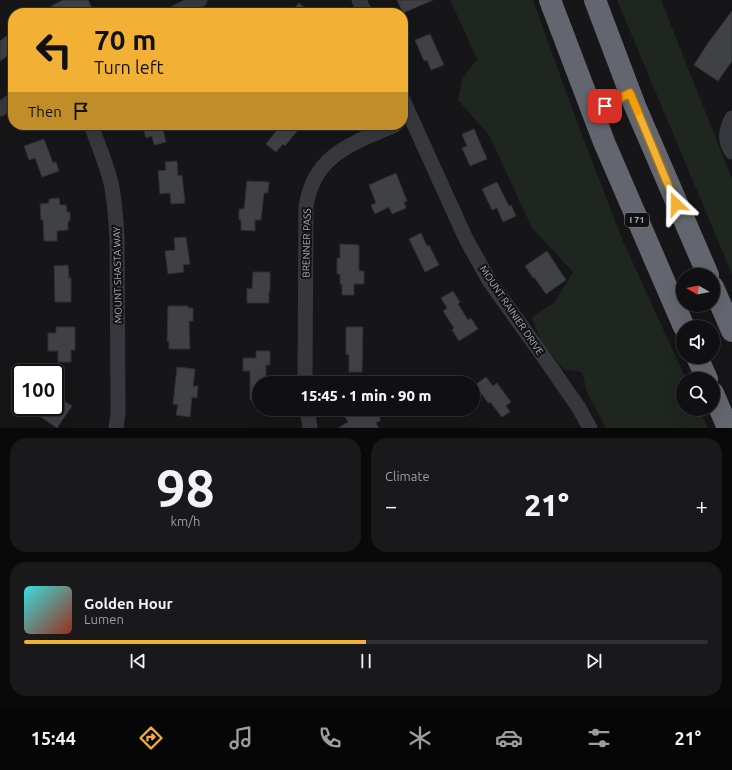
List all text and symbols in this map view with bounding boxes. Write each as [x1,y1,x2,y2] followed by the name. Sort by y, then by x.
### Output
[28,24,80,76] icon: left
[94,24,156,55] text: 70 m
[94,57,164,77] text: Turn left
[588,89,622,123] pin
[594,95,616,117] icon: arrive
[70,100,92,122] icon: arrive
[28,103,62,120] text: Then
[655,183,697,225] position arrow
[300,208,313,278] street label: BRENNER PASS
[625,213,649,227] road number: I 71
[111,226,124,324] street label: MOUNT SHASTA WAY
[478,263,546,357] street label: MOUNT RAINIER DRIVE
[676,268,720,312] north arrow
[676,268,720,416] map controls
[676,320,720,364] button: sound
[12,364,64,416] speed limit sign: 100
[676,372,720,416] button: search
[301,387,431,404] text: 15:45 · 1 min · 90 m
[156,459,215,517] text: 98
[385,469,430,483] text: Climate
[524,488,569,522] text: 21°
[385,493,397,518] text: −
[696,493,708,518] text: +
[170,514,201,528] text: km/h
[84,595,173,612] text: Golden Hour
[84,612,124,626] text: Lumen
[127,650,149,672] icon: previous
[355,650,377,672] icon: pause
[583,650,605,672] icon: next
[137,724,165,752] icon: directions
[227,724,255,752] icon: music
[316,724,344,752] icon: phone
[406,724,434,752] icon: climate
[495,724,523,752] icon: car
[585,724,613,752] icon: filters
[31,728,76,748] text: 15:44
[675,728,701,748] text: 21°

